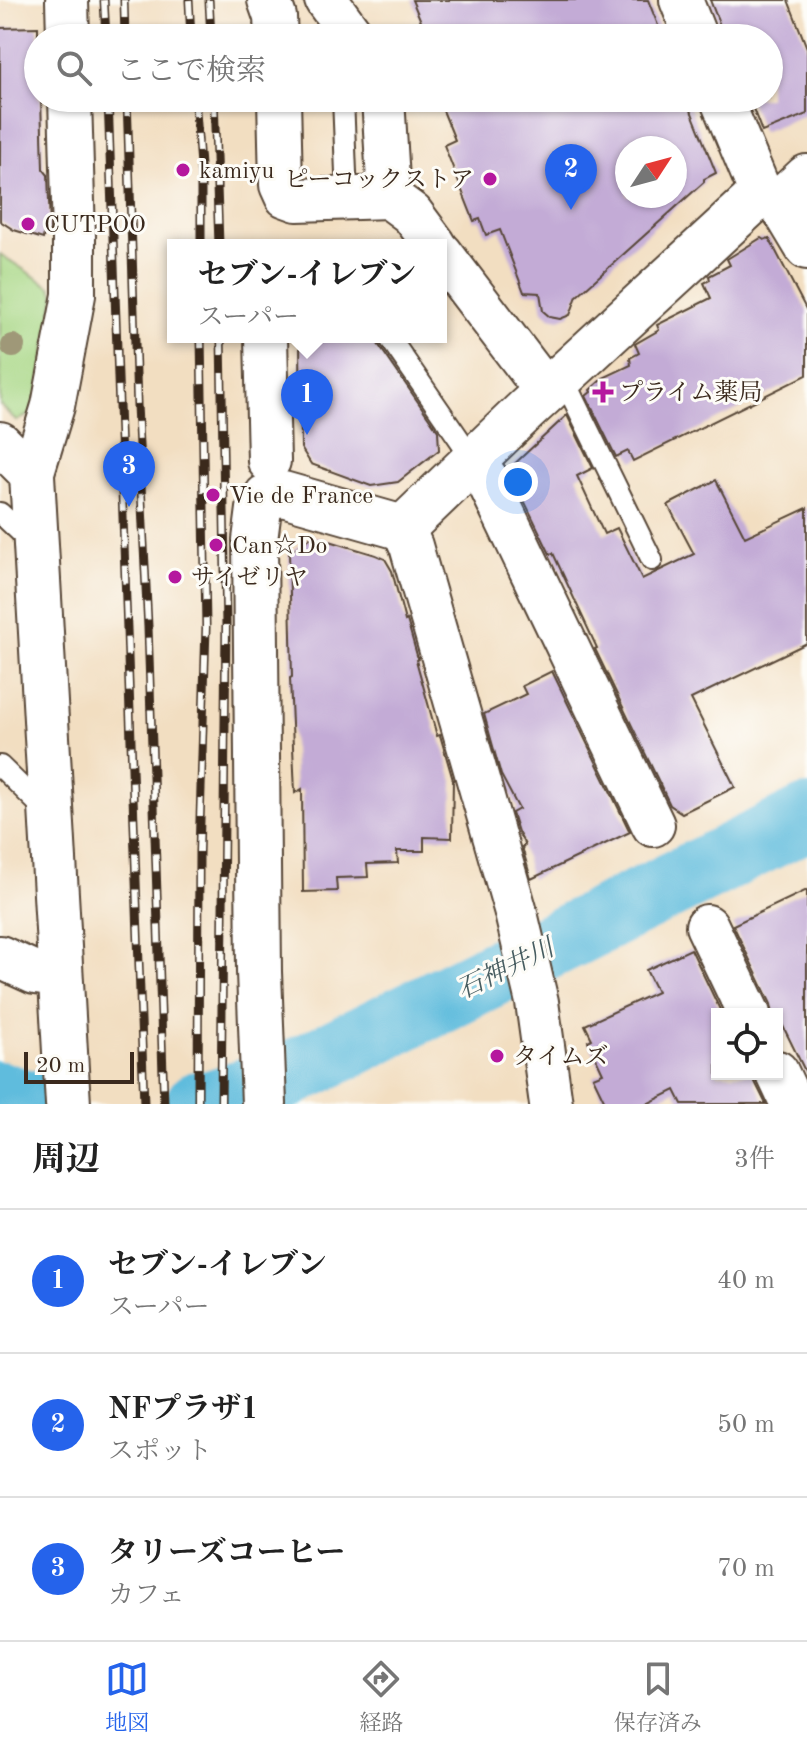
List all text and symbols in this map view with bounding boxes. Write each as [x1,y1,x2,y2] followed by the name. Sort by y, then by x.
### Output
[24,24,783,112] search box
[52,46,96,90] icon: search
[116,57,266,87] text: ここで検索
[615,136,687,208] north arrow
[545,144,597,210] pin: 2
[199,160,275,184] place label: kamiyu
[174,161,192,179] marker: kamiyu
[284,168,474,193] place label: ピーコックストア
[481,170,499,188] marker: ピーコックストア
[44,214,146,238] place label: CUTPOO
[19,215,37,233] marker: CUTPOO
[167,239,447,343] popup
[198,261,416,291] text: セブン-イレブン
[198,305,299,331] text: スーパー
[281,369,333,435] pin: 1
[619,379,762,406] place label: プライム薬局
[594,383,612,401] marker: プライム薬局
[103,441,155,507] pin: 3
[498,462,538,502] your location
[229,485,373,509] place label: Vie de France
[204,486,222,504] marker: Vie de France
[232,533,328,559] place label: Can☆Do
[207,536,225,554] marker: Can☆Do
[191,566,308,591] place label: サイゼリヤ
[166,568,184,586] marker: サイゼリヤ
[453,932,561,1004] water label: 石神井川
[711,1008,783,1080] map controls
[711,1008,783,1080] button: locate
[513,1044,609,1070] place label: タイムズ
[488,1047,506,1065] marker: タイムズ
[24,1048,134,1084] scale bar
[36,1055,85,1077] text: 20 m
[32,1144,100,1178] text: 周辺
[734,1147,775,1173] text: 3件
[108,1251,327,1281] text: セブン-イレブン
[50,1268,66,1294] text: 1
[717,1268,775,1294] text: 40 m
[108,1295,209,1321] text: スーパー
[108,1395,258,1425] text: NFプラザ1
[50,1412,66,1438] text: 2
[717,1412,775,1438] text: 50 m
[108,1439,212,1465] text: スポット
[108,1539,345,1569] text: タリーズコーヒー
[50,1556,66,1582] text: 3
[717,1556,775,1582] text: 70 m
[108,1583,185,1609] text: カフェ
[105,1657,149,1738] tab: 地図
[359,1657,404,1738] tab: 経路
[614,1657,702,1738] tab: 保存済み

